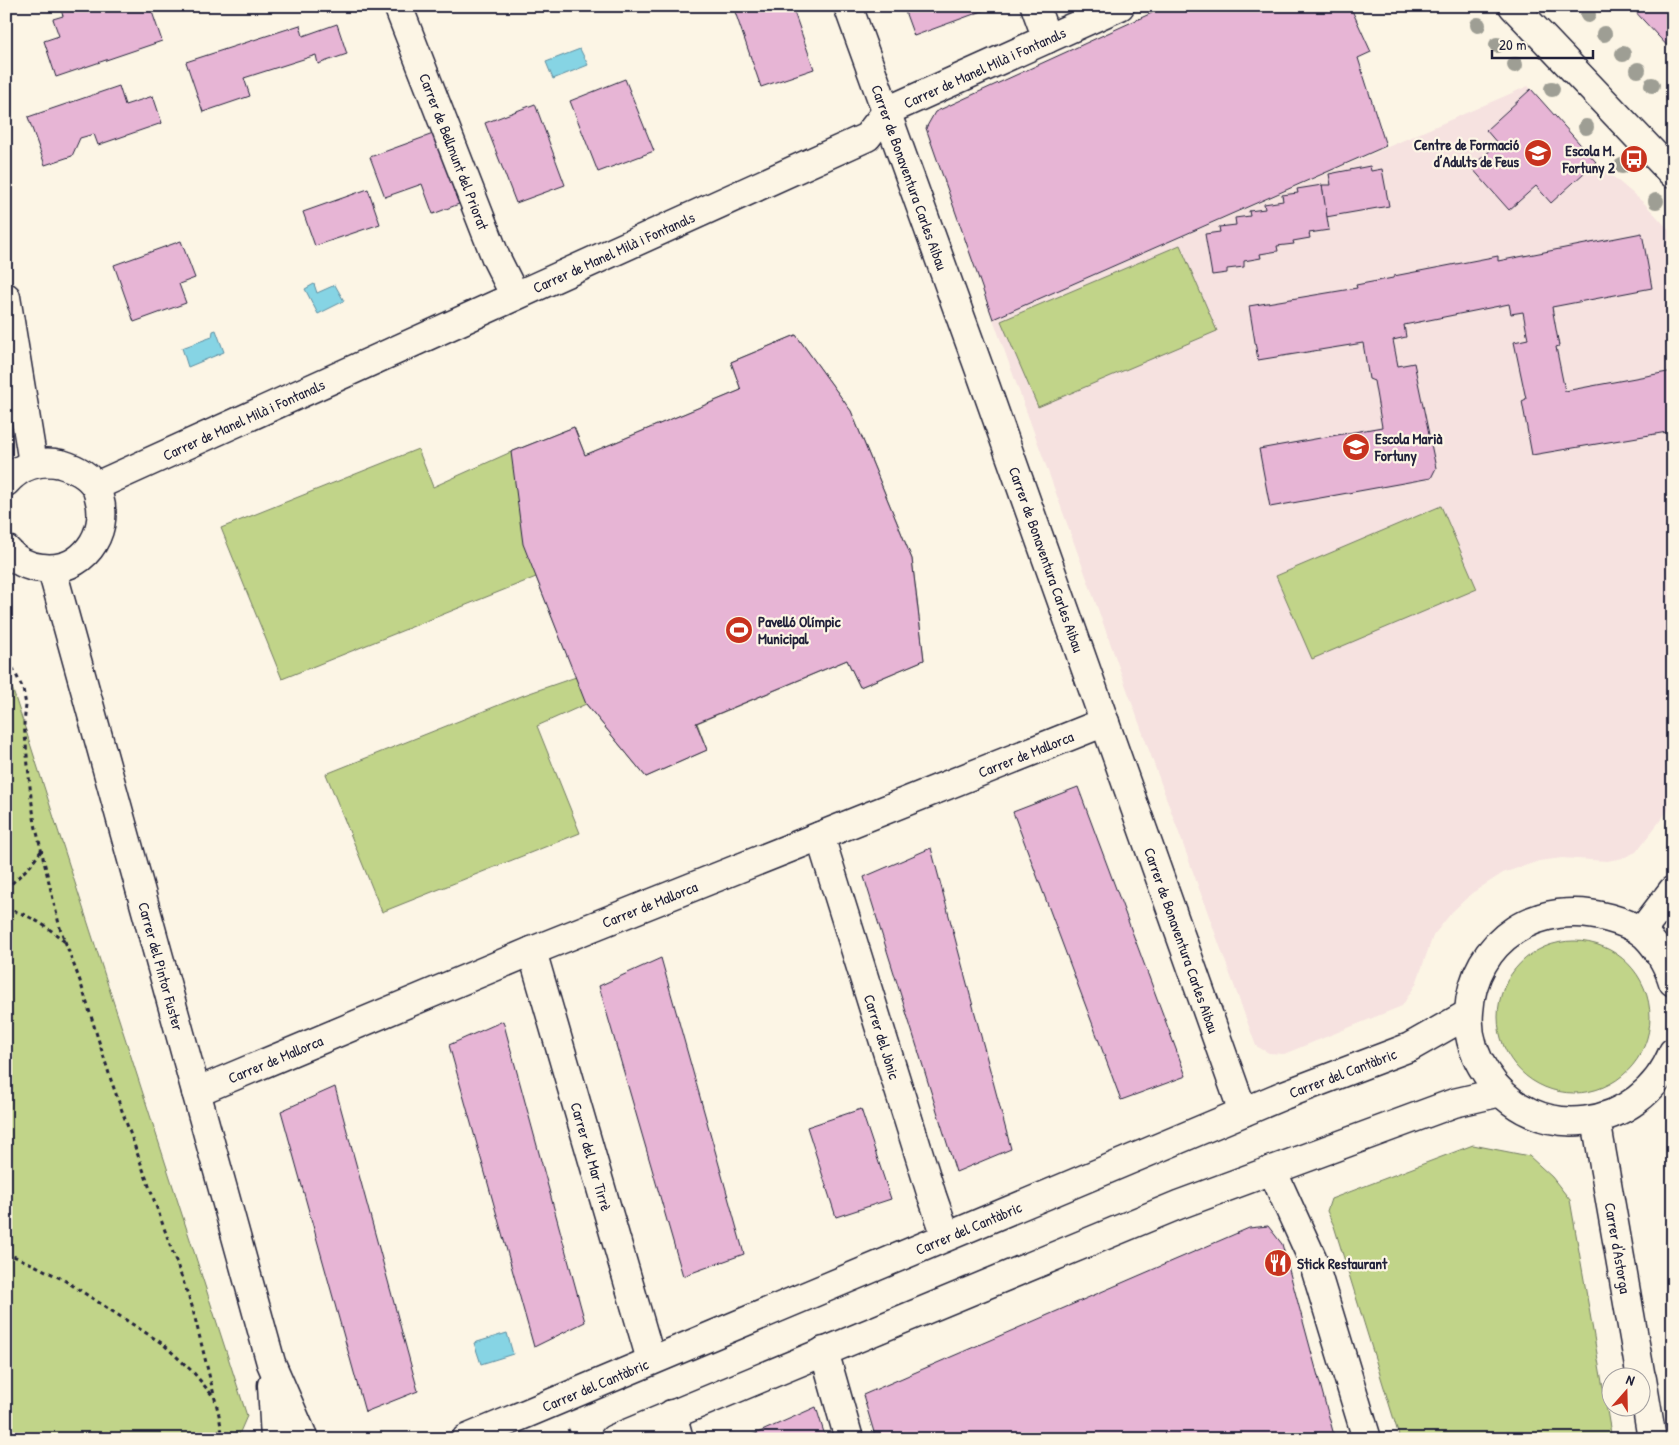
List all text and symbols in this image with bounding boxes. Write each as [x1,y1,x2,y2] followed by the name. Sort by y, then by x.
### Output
[900,21,1069,113] street label: Carrer de Manel Milà i Fontanals
[1492,28,1593,60] scale bar
[1499,34,1526,55] text: 20 m
[415,70,495,234] street label: Carrer de Bellmunt del Priorat
[867,82,953,273] street label: Carrer de Bonaventura Carles Aibau
[1414,134,1519,172] place label: Centre de Formació d’Adults de Feus
[1523,138,1553,168] school or university icon: Centre de Formació d’Adults de Feus
[1562,140,1616,179] place label: Escola M. Fortuny 2
[1619,144,1649,174] bus stop icon: Escola M. Fortuny 2
[529,206,698,298] street label: Carrer de Manel Milà i Fontanals
[159,373,328,465] street label: Carrer de Manel Milà i Fontanals
[1374,428,1443,467] place label: Escola Marià Fortuny
[1341,432,1371,462] school or university icon: Escola Marià Fortuny
[1004,464,1089,655] street label: Carrer de Bonaventura Carles Aibau
[758,611,842,650] place label: Pavelló Olímpic Municipal
[724,615,754,645] sports icon: Pavelló Olímpic Municipal
[975,725,1077,782] street label: Carrer de Mallorca
[1139,844,1225,1036] street label: Carrer de Bonaventura Carles Aibau
[599,875,700,933] street label: Carrer de Mallorca
[134,900,189,1033] street label: Carrer del Pintor Fuster
[859,991,906,1082] street label: Carrer del Jònic
[225,1029,326,1088] street label: Carrer de Mallorca
[1286,1043,1399,1103] street label: Carrer del Cantàbric
[566,1100,618,1213] street label: Carrer del Mar Tirrè
[912,1196,1025,1259] street label: Carrer del Cantàbric
[1600,1201,1637,1295] street label: Carrer d'Astorga
[1263,1248,1293,1278] restaurant icon: Stick Restaurant
[1297,1253,1388,1274] place label: Stick Restaurant
[539,1353,652,1416] street label: Carrer del Cantàbric
[1602,1368,1652,1418] north arrow
[1624,1369,1638,1390] text: N

